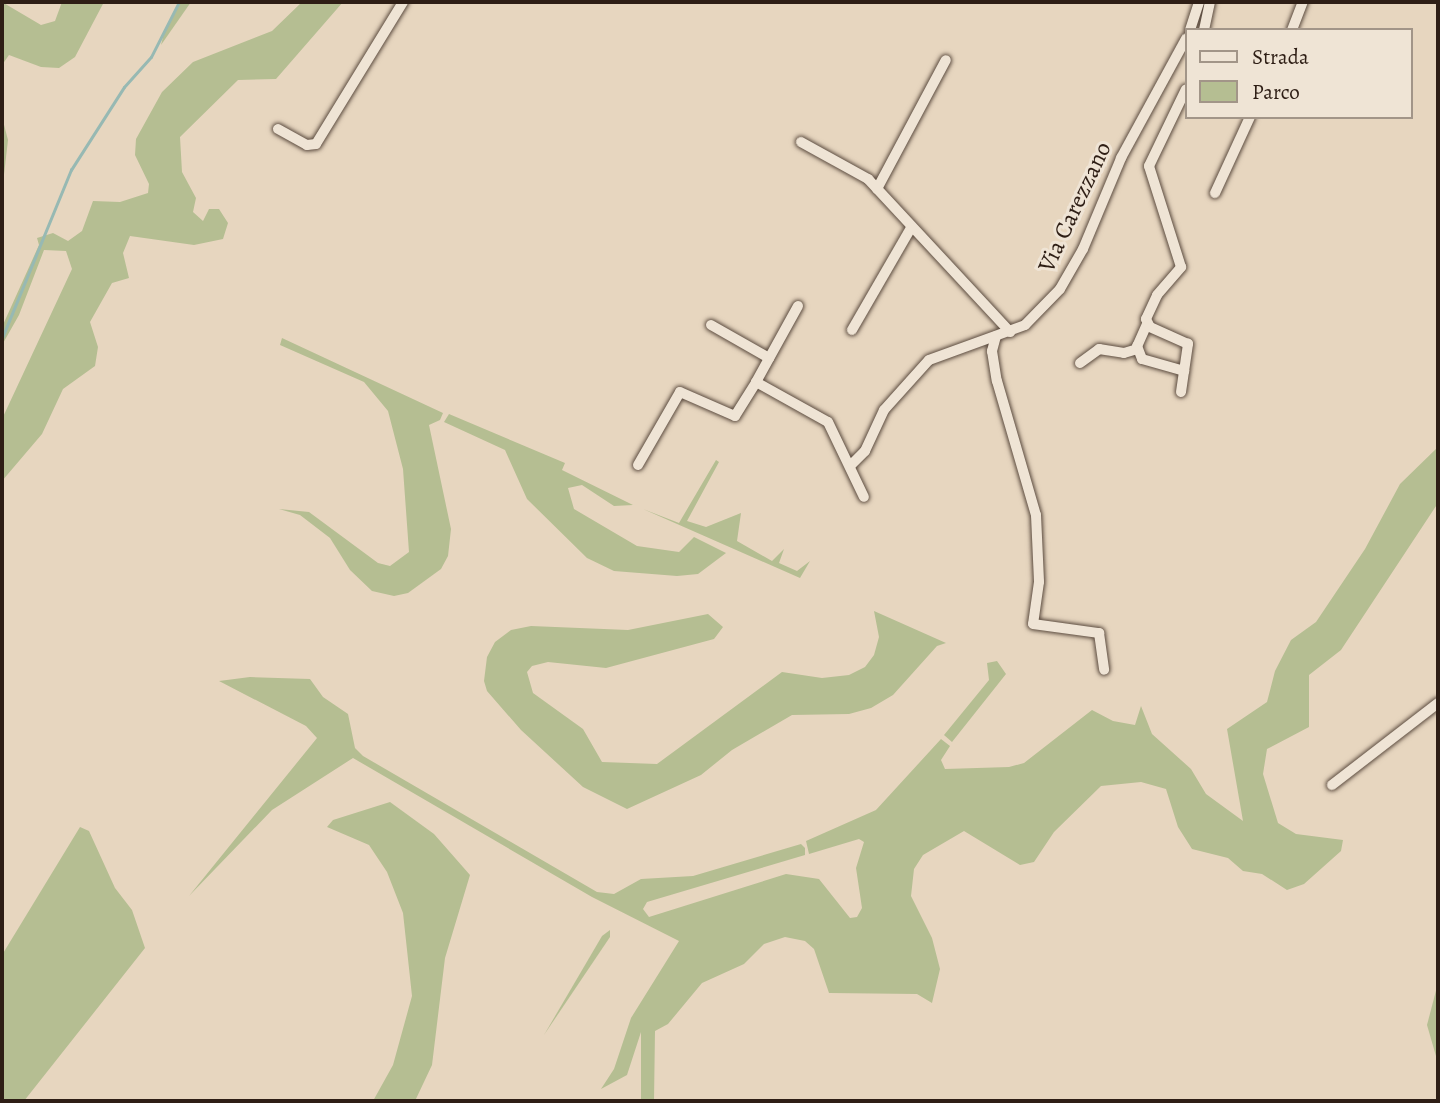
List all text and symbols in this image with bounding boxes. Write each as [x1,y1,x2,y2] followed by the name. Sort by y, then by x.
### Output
[1184,28,1412,119] legend
[1252,43,1309,71] text: Strada
[1252,78,1300,106] text: Parco
[1032,137,1118,277] street label: Via Carezzano

